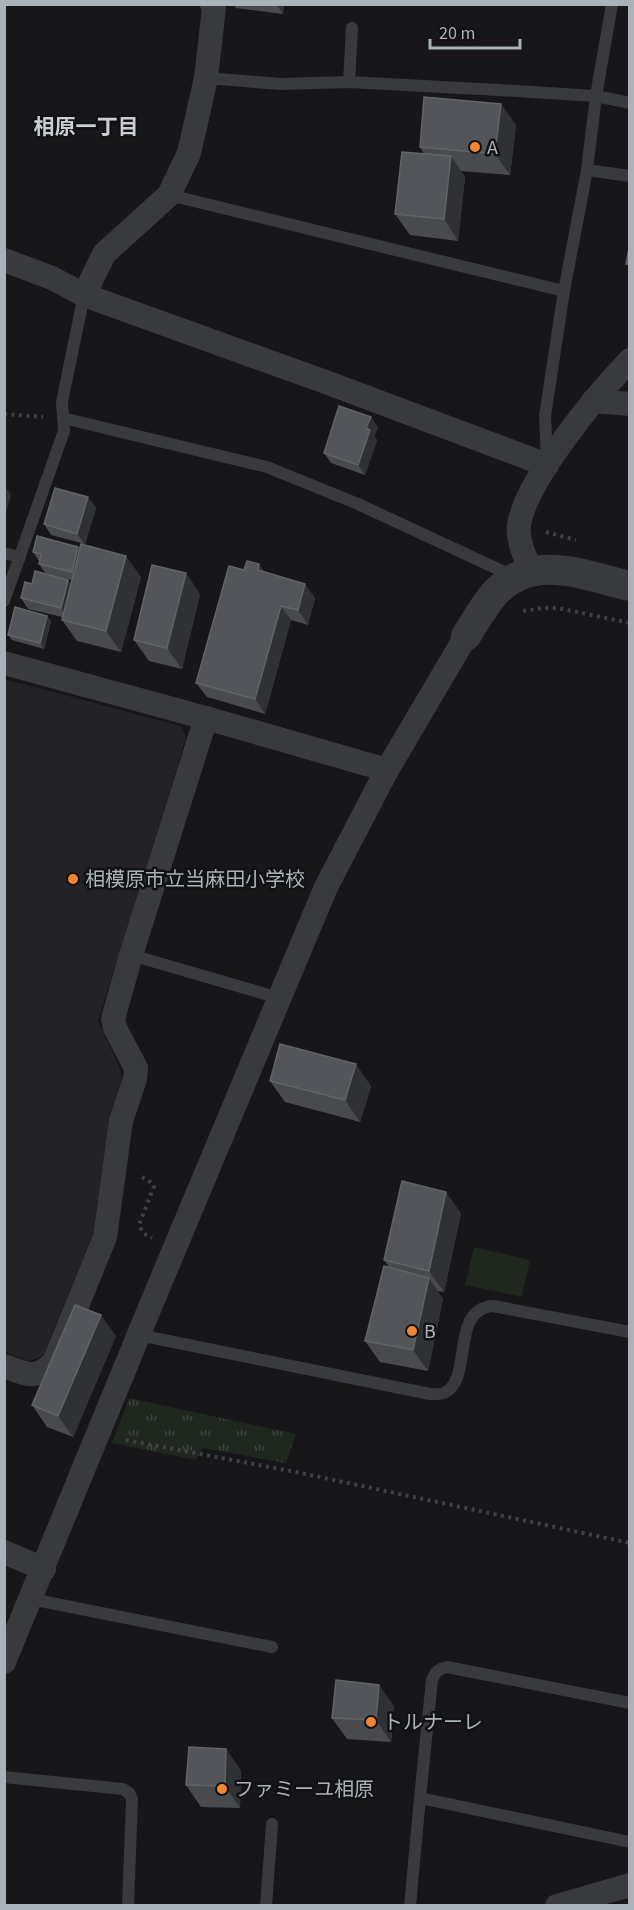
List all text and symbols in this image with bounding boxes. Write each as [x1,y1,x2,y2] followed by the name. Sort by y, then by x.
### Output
[430,12,520,50] scale bar
[439,21,475,46] text: 20 m
[34,112,139,142] district label: 相原一丁目
[487,134,498,162] place label: A
[468,140,482,154] marker: A
[85,866,305,894] place label: 相模原市立当麻田小学校
[66,872,80,886] marker: 相模原市立当麻田小学校
[424,1318,436,1346] place label: B
[405,1324,419,1338] marker: B
[383,1709,483,1737] place label: トルナーレ
[364,1715,378,1729] marker: トルナーレ
[234,1776,374,1804] place label: ファミーユ相原
[215,1782,229,1796] marker: ファミーユ相原

